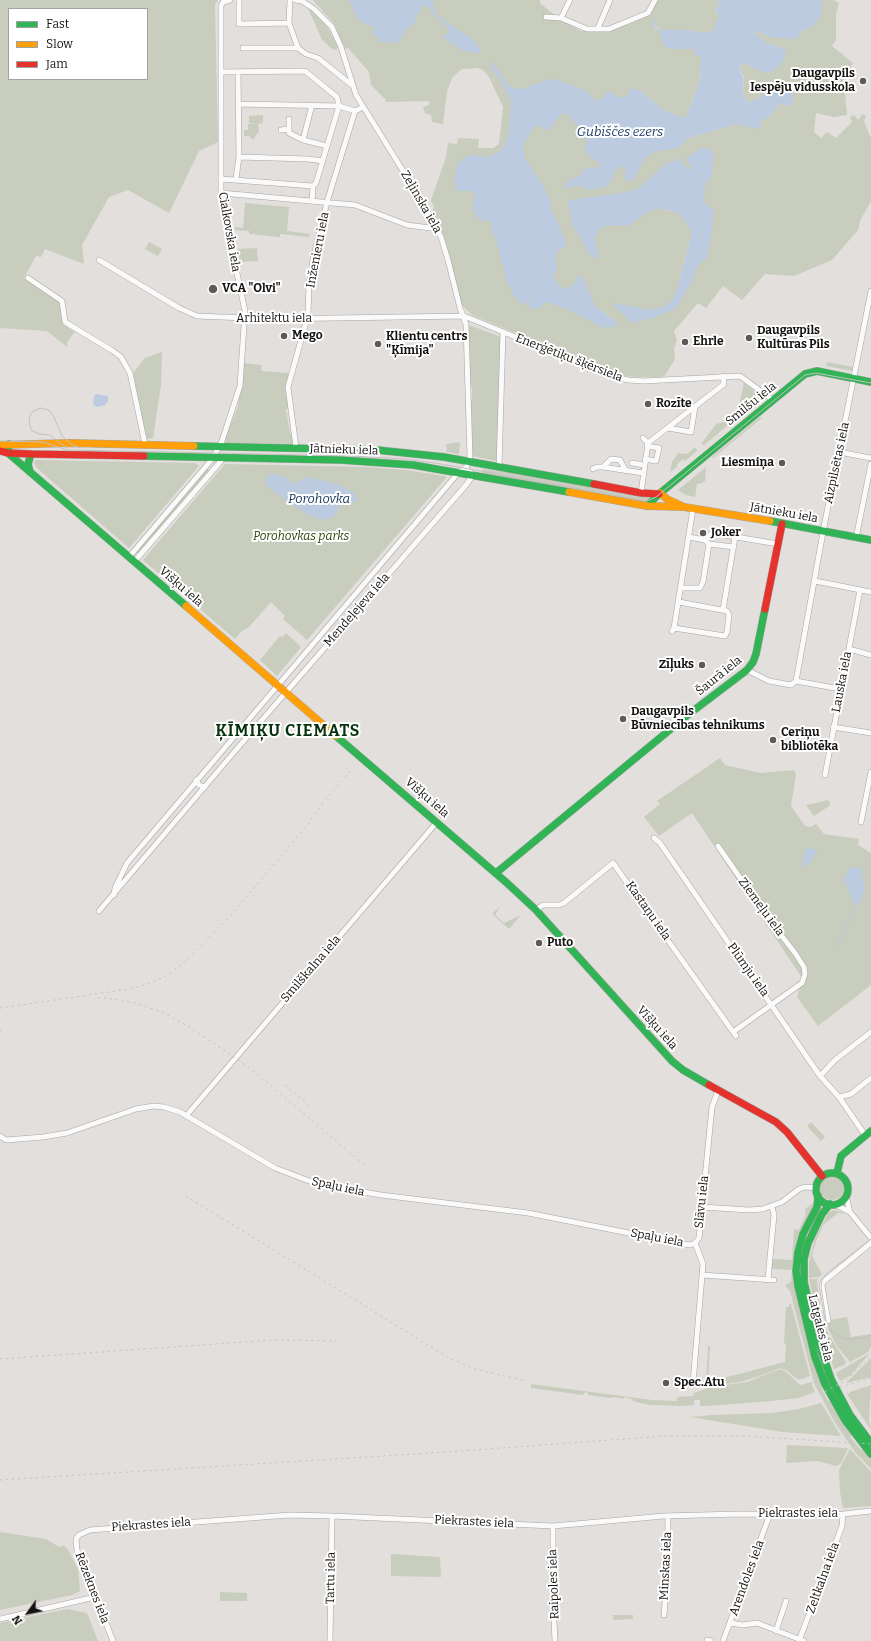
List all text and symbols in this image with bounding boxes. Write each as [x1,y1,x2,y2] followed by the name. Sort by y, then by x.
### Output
[8,8,148,80] legend
[46,17,69,31] text: Fast
[46,37,73,51] text: Slow
[46,57,68,71] text: Jam
[750,67,855,95] place label: Daugavpils Iespēju vidusskola
[858,76,868,86] marker: Daugavpils Iespēju vidusskola
[577,124,663,140] water label: Gubiščes ezers
[397,168,445,236] street label: Zeļinska iela
[215,191,243,273] street label: Cialkovska iela
[304,211,332,289] street label: Inženieru iela
[222,282,281,296] place label: VCA "Olvi"
[207,283,219,295] marker: VCA "Olvi"
[236,312,312,326] street label: Arhitektu iela
[757,324,830,352] place label: Daugavpils Kultūras Pils
[292,329,323,343] place label: Mego
[386,330,467,358] place label: Klientu centrs "Ķīmija"
[279,331,289,341] marker: Mego
[513,331,625,385] street label: Enerģētiķu šķērsiela
[744,333,754,343] marker: Daugavpils Kultūras Pils
[693,335,724,349] place label: Ehrle
[680,337,690,347] marker: Ehrle
[373,339,383,349] marker: Klientu centrs "Ķīmija"
[723,379,779,429] street label: Smilšu iela
[656,397,692,411] place label: Rozīte
[643,399,653,409] marker: Rozīte
[821,421,853,505] street label: Aizpilsētas iela
[309,442,379,458] street label: Jātnieku iela
[721,456,774,470] place label: Liesmiņa
[777,458,787,468] marker: Liesmiņa
[288,491,350,507] water label: Porohovka
[749,500,819,526] street label: Jātnieku iela
[711,526,741,540] place label: Joker
[698,528,708,538] marker: Joker
[253,530,349,544] park label: Porohovkas parks
[156,564,206,610] street label: Višķu iela
[321,570,393,650] street label: Mendeļejeva iela
[829,650,855,714] street label: Lauska iela
[693,653,745,699] street label: Šaurā iela
[659,658,694,672] place label: Zīļuks
[697,660,707,670] marker: Zīļuks
[631,705,765,733] place label: Daugavpils Būvniecības tehnikums
[618,714,628,724] marker: Daugavpils Būvniecības tehnikums
[216,722,360,742] district label: ĶĪMIĶU CIEMATS
[781,726,838,754] place label: Ceriņu bibliotēka
[768,735,778,745] marker: Ceriņu bibliotēka
[402,775,452,821] street label: Višķu iela
[735,875,787,939] street label: Ziemeļu iela
[622,879,674,943] street label: Kastaņu iela
[278,932,344,1006] street label: Smilškalna iela
[547,936,573,950] place label: Puto
[534,938,544,948] marker: Puto
[724,940,772,1000] street label: Plūmju iela
[634,1003,680,1053] street label: Višķu iela
[310,1174,366,1200] street label: Spaļu iela
[692,1175,712,1229] street label: Slāvu iela
[629,1226,685,1250] street label: Spaļu iela
[805,1293,835,1363] street label: Latgales iela
[674,1376,725,1390] place label: Spec.Atu
[661,1378,671,1388] marker: Spec.Atu
[758,1507,838,1521] street label: Piekrastes iela
[434,1513,514,1531] street label: Piekrastes iela
[111,1515,191,1535] street label: Piekrastes iela
[657,1531,675,1601] street label: Minskas iela
[727,1538,767,1618] street label: Arendoles iela
[803,1541,843,1615] street label: Zeltkalna iela
[546,1549,562,1619] street label: Raipoles iela
[72,1550,112,1626] street label: Rēzeknes iela
[323,1552,339,1604] street label: Tartu iela
[8,1593,48,1633] north arrow
[10,1613,25,1627] text: N

